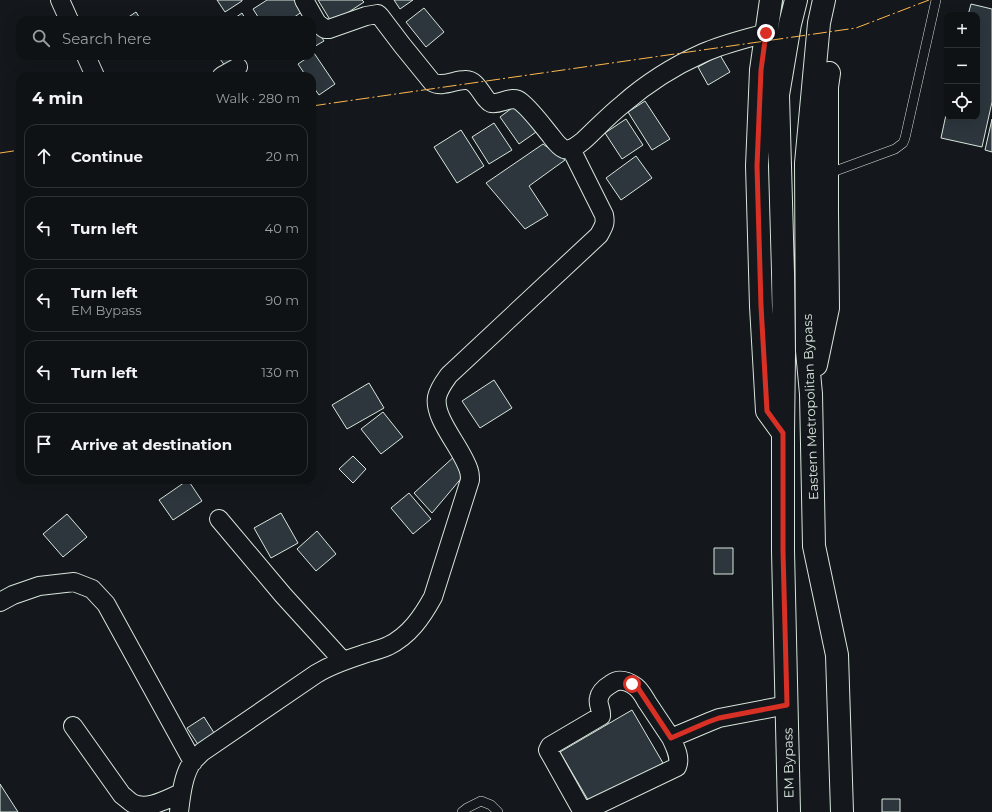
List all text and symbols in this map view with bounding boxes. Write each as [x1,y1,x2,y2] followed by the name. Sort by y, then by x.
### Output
[944,12,980,120] map controls
[944,12,980,48] button: +
[16,16,316,60] search box
[757,24,775,42] route end
[30,27,52,49] icon: search
[62,29,151,48] text: Search here
[944,48,980,84] button: −
[944,84,980,120] button: locate
[32,88,83,108] text: 4 min
[216,90,300,106] text: Walk · 280 m
[33,145,55,167] icon: ahead
[71,147,143,166] text: Continue
[266,148,299,164] text: 20 m
[33,217,55,239] icon: left
[71,219,138,238] text: Turn left
[265,220,299,236] text: 40 m
[71,283,138,302] text: Turn left
[33,289,55,311] icon: left
[265,292,299,308] text: 90 m
[71,302,142,318] text: EM Bypass
[799,314,821,500] street label: Eastern Metropolitan Bypass
[33,361,55,383] icon: left
[71,363,138,382] text: Turn left
[261,364,299,380] text: 130 m
[33,433,55,455] icon: arrive
[71,435,232,454] text: Arrive at destination
[623,675,641,693] route start
[779,728,797,798] street label: EM Bypass

